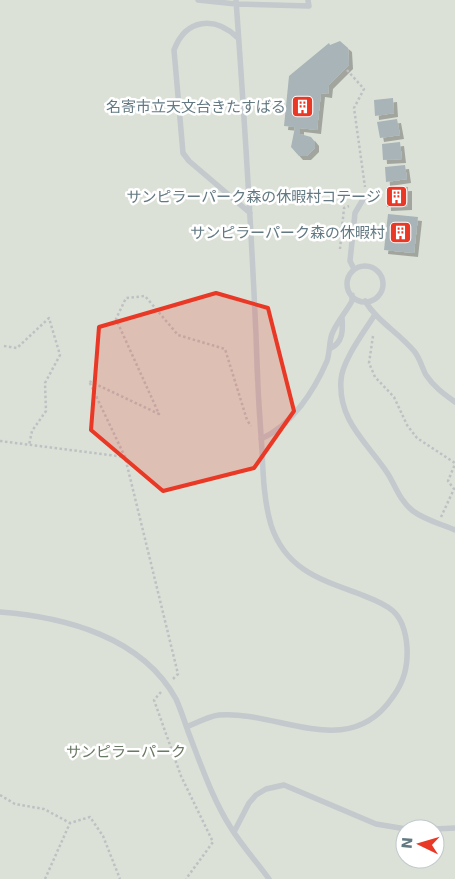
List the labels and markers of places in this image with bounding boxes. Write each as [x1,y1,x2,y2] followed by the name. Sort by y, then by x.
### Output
[290,95,314,119] building icon: 名寄市立天文台きたすばる
[106,98,286,116] place label: 名寄市立天文台きたすばる
[385,185,409,209] building icon: サンピラーパーク森の休暇村コテージ
[126,188,381,206] place label: サンピラーパーク森の休暇村コテージ
[389,221,413,245] building icon: サンピラーパーク森の休暇村
[190,224,385,242] place label: サンピラーパーク森の休暇村

